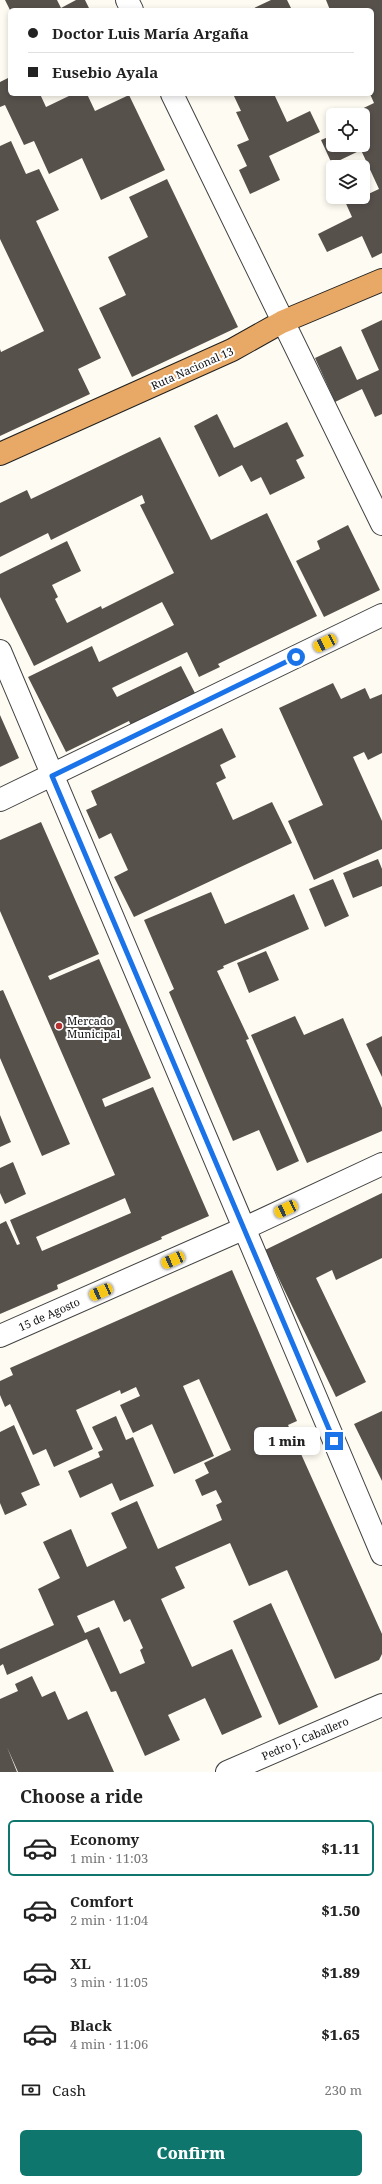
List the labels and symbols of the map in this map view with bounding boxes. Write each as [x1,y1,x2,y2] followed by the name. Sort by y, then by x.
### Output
[148,343,236,393] street label: Ruta Nacional 13
[312,632,338,654] car
[287,648,305,666] route start
[67,1013,121,1041] place label: Mercado Municipal
[54,1021,64,1031] marker: Mercado Municipal
[273,1198,299,1220] car
[160,1250,186,1270] car
[88,1282,114,1302] car
[16,1294,82,1334] street label: 15 de Agosto
[254,1427,320,1455] callout: 1 min
[325,1432,343,1450] route end
[259,1713,351,1763] street label: Pedro J. Caballero

